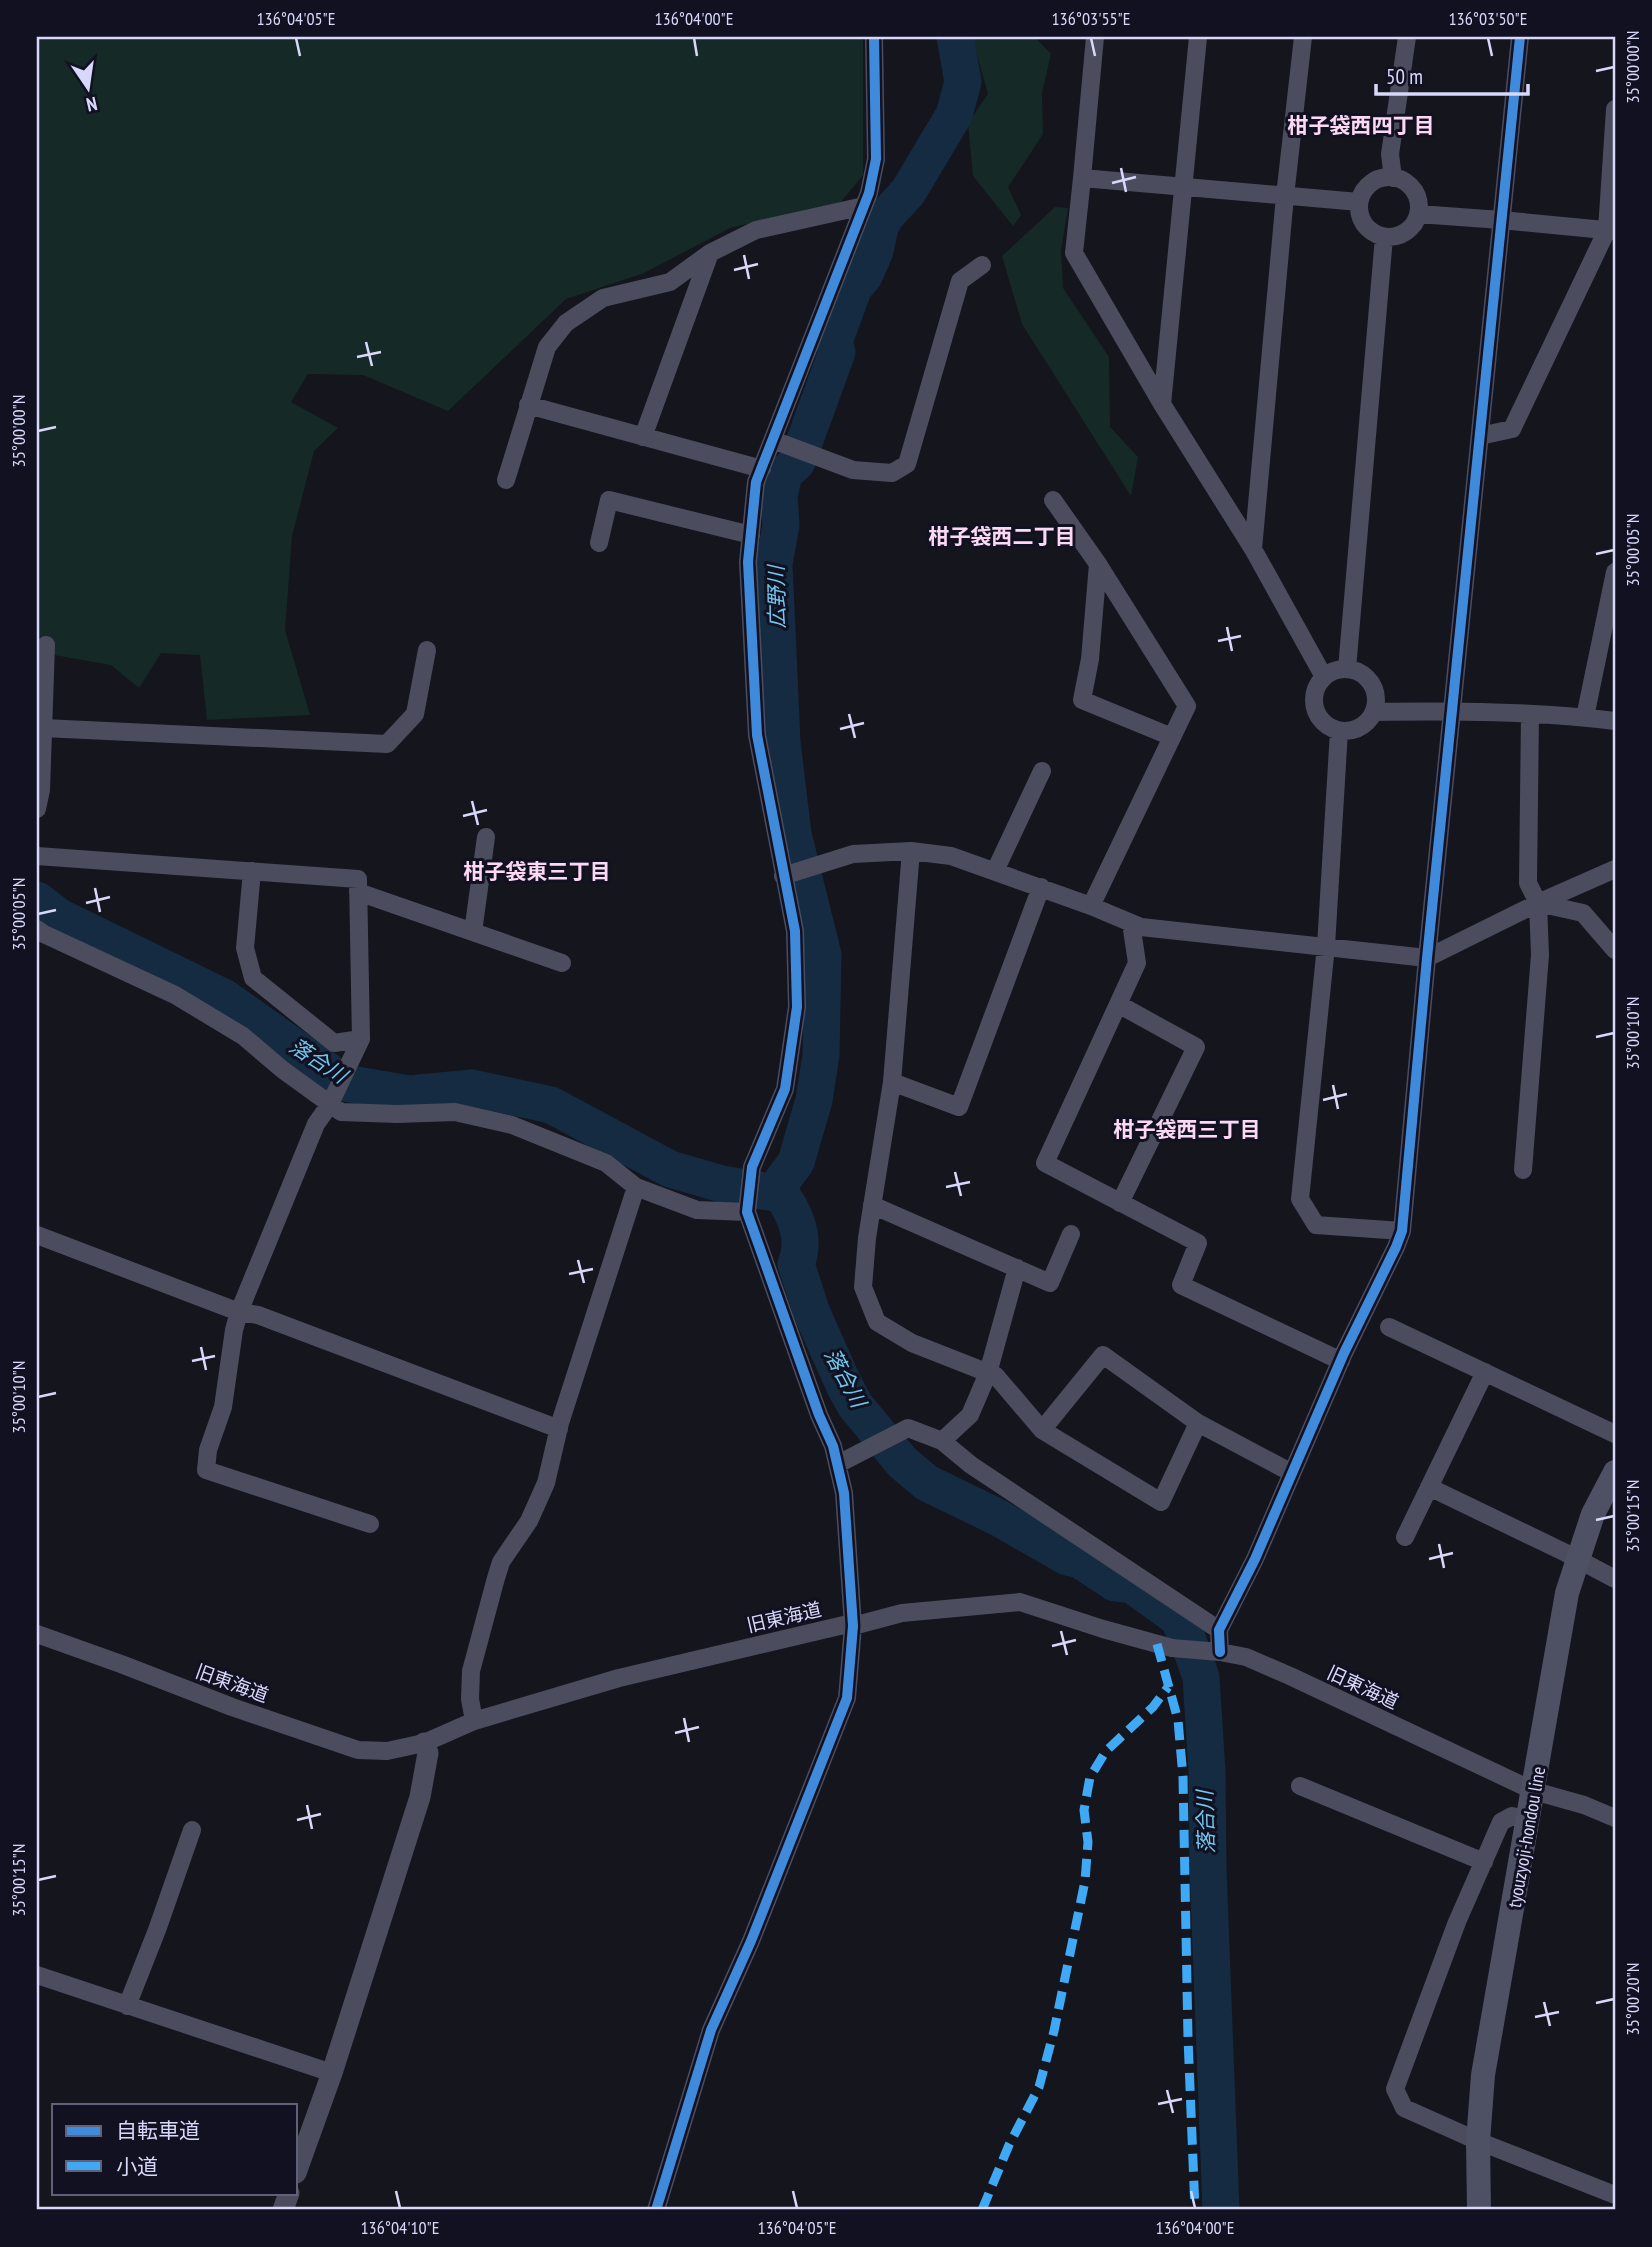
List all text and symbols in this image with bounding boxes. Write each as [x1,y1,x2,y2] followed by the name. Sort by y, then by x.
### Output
[257,7,335,30] text: 136°04'05"E
[655,7,733,30] text: 136°04'00"E
[1052,7,1130,30] text: 136°03'55"E
[1449,7,1527,30] text: 136°03'50"E
[1621,31,1644,103] text: 35°00'00"N
[52,52,122,122] north arrow
[1376,52,1528,96] scale bar
[1386,63,1423,90] text: 50 m
[84,92,100,117] text: N
[1288,112,1435,139] district label: 柑子袋西四丁目
[7,395,30,467] text: 35°00'00"N
[1621,514,1644,586] text: 35°00'05"N
[929,523,1076,550] district label: 柑子袋西二丁目
[762,563,791,629] water label: 広野川
[464,858,611,885] district label: 柑子袋東三丁目
[7,878,30,950] text: 35°00'05"N
[1621,997,1644,1069] text: 35°00'10"N
[285,1032,354,1090] water label: 落合川
[1114,1116,1261,1143] district label: 柑子袋西三丁目
[819,1344,873,1414] water label: 落合川
[7,1361,30,1433] text: 35°00'10"N
[1621,1480,1644,1552] text: 35°00'15"N
[744,1597,824,1637] street label: 旧東海道
[192,1659,272,1707] street label: 旧東海道
[1323,1660,1403,1714] street label: 旧東海道
[1502,1764,1550,1909] street label: tyouzyoji-hondou line
[1191,1788,1220,1854] water label: 落合川
[7,1844,30,1916] text: 35°00'15"N
[1621,1963,1644,2035] text: 35°00'20"N
[52,2104,298,2194] legend
[116,2117,200,2144] text: 自転車道
[116,2153,158,2180] text: 小道
[361,2216,439,2239] text: 136°04'10"E
[758,2216,836,2239] text: 136°04'05"E
[1156,2216,1234,2239] text: 136°04'00"E

